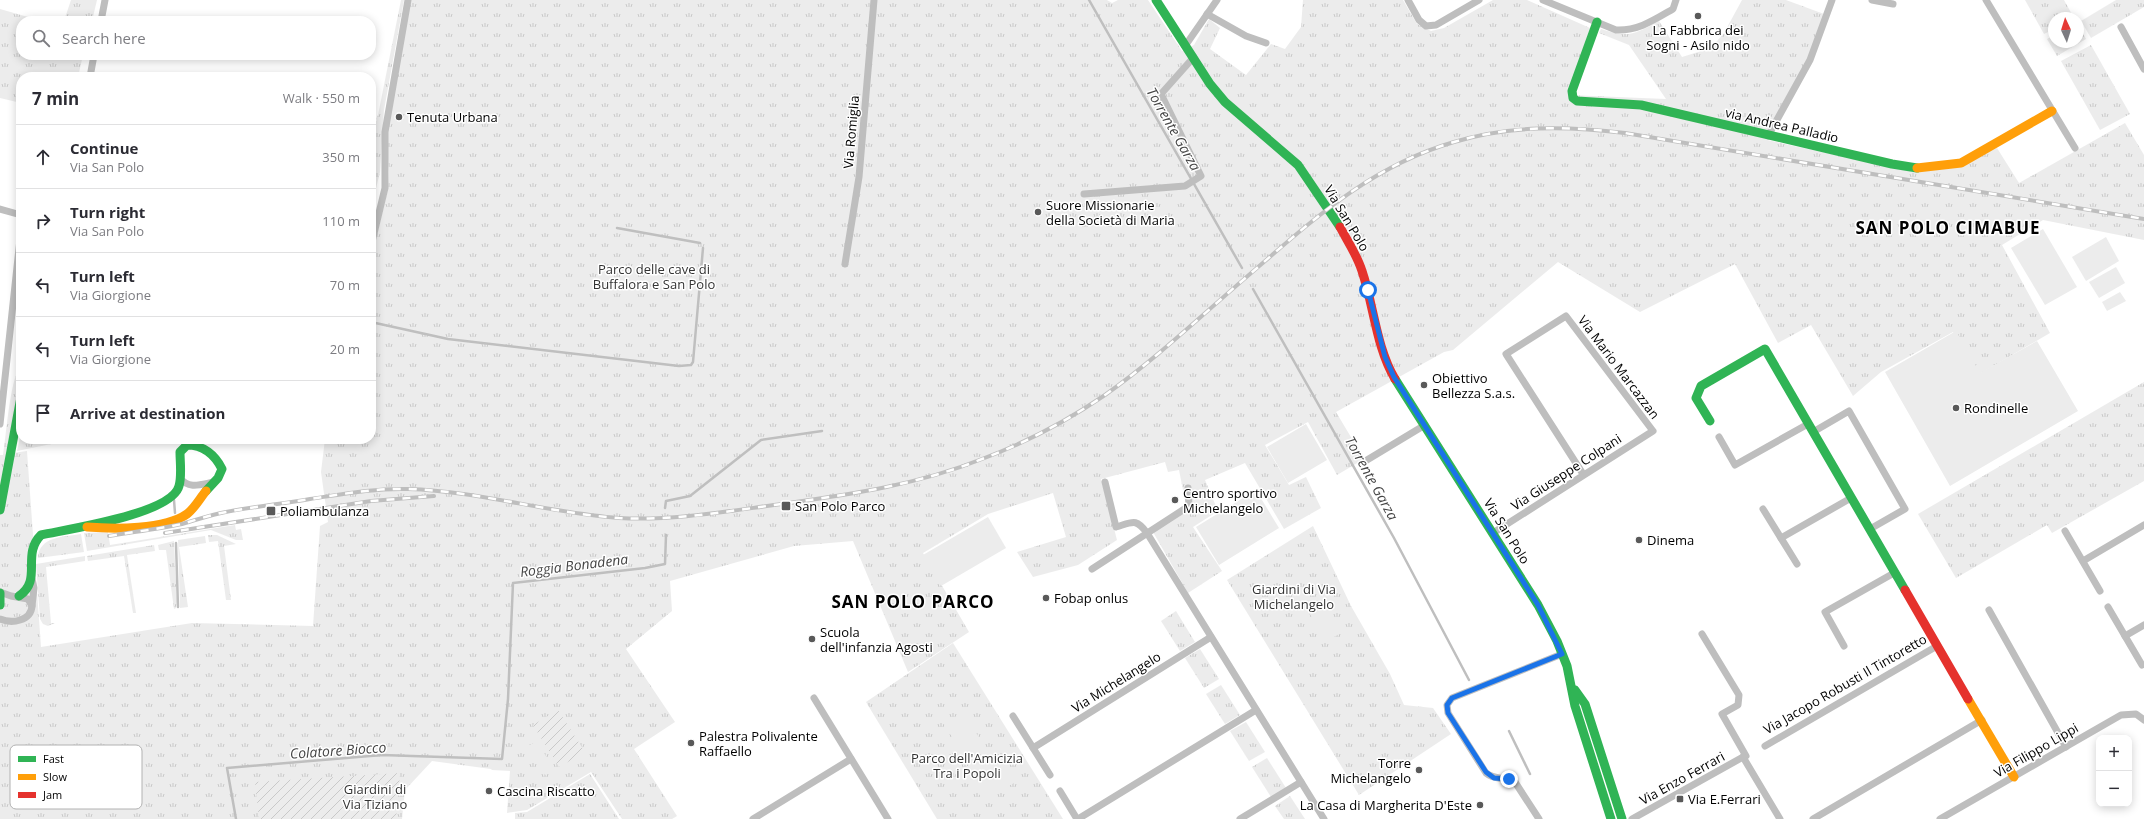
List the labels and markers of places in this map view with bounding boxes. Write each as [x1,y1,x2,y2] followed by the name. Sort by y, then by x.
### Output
[1693,11,1703,21] marker: La Fabbrica dei Sogni - Asilo nido
[1646,21,1750,54] place label: La Fabbrica dei Sogni - Asilo nido
[407,108,498,126] place label: Tenuta Urbana
[394,112,404,122] marker: Tenuta Urbana
[1046,196,1175,229] place label: Suore Missionarie della Società di Maria
[1033,207,1043,217] marker: Suore Missionarie della Società di Maria
[1432,369,1515,402] place label: Obiettivo Bellezza S.a.s.
[1419,380,1429,390] marker: Obiettivo Bellezza S.a.s.
[1964,399,2028,417] place label: Rondinelle
[1951,403,1961,413] marker: Rondinelle
[1183,484,1277,517] place label: Centro sportivo Michelangelo
[1170,495,1180,505] marker: Centro sportivo Michelangelo
[795,497,885,515] place label: San Polo Parco
[780,500,792,512] marker: San Polo Parco
[280,502,369,520] place label: Poliambulanza
[265,505,277,517] marker: Poliambulanza
[1647,531,1694,549] place label: Dinema
[1634,535,1644,545] marker: Dinema
[1054,589,1128,607] place label: Fobap onlus
[1041,593,1051,603] marker: Fobap onlus
[820,623,933,656] place label: Scuola dell'infanzia Agosti
[807,634,817,644] marker: Scuola dell'infanzia Agosti
[699,727,818,760] place label: Palestra Polivalente Raffaello
[686,738,696,748] marker: Palestra Polivalente Raffaello
[1331,754,1411,787] place label: Torre Michelangelo
[1414,765,1424,775] marker: Torre Michelangelo
[497,782,595,800] place label: Cascina Riscatto
[484,786,494,796] marker: Cascina Riscatto
[1688,790,1761,808] place label: Via E.Ferrari
[1675,794,1685,804] marker: Via E.Ferrari
[1300,796,1472,814] place label: La Casa di Margherita D'Este
[1475,800,1485,810] marker: La Casa di Margherita D'Este

